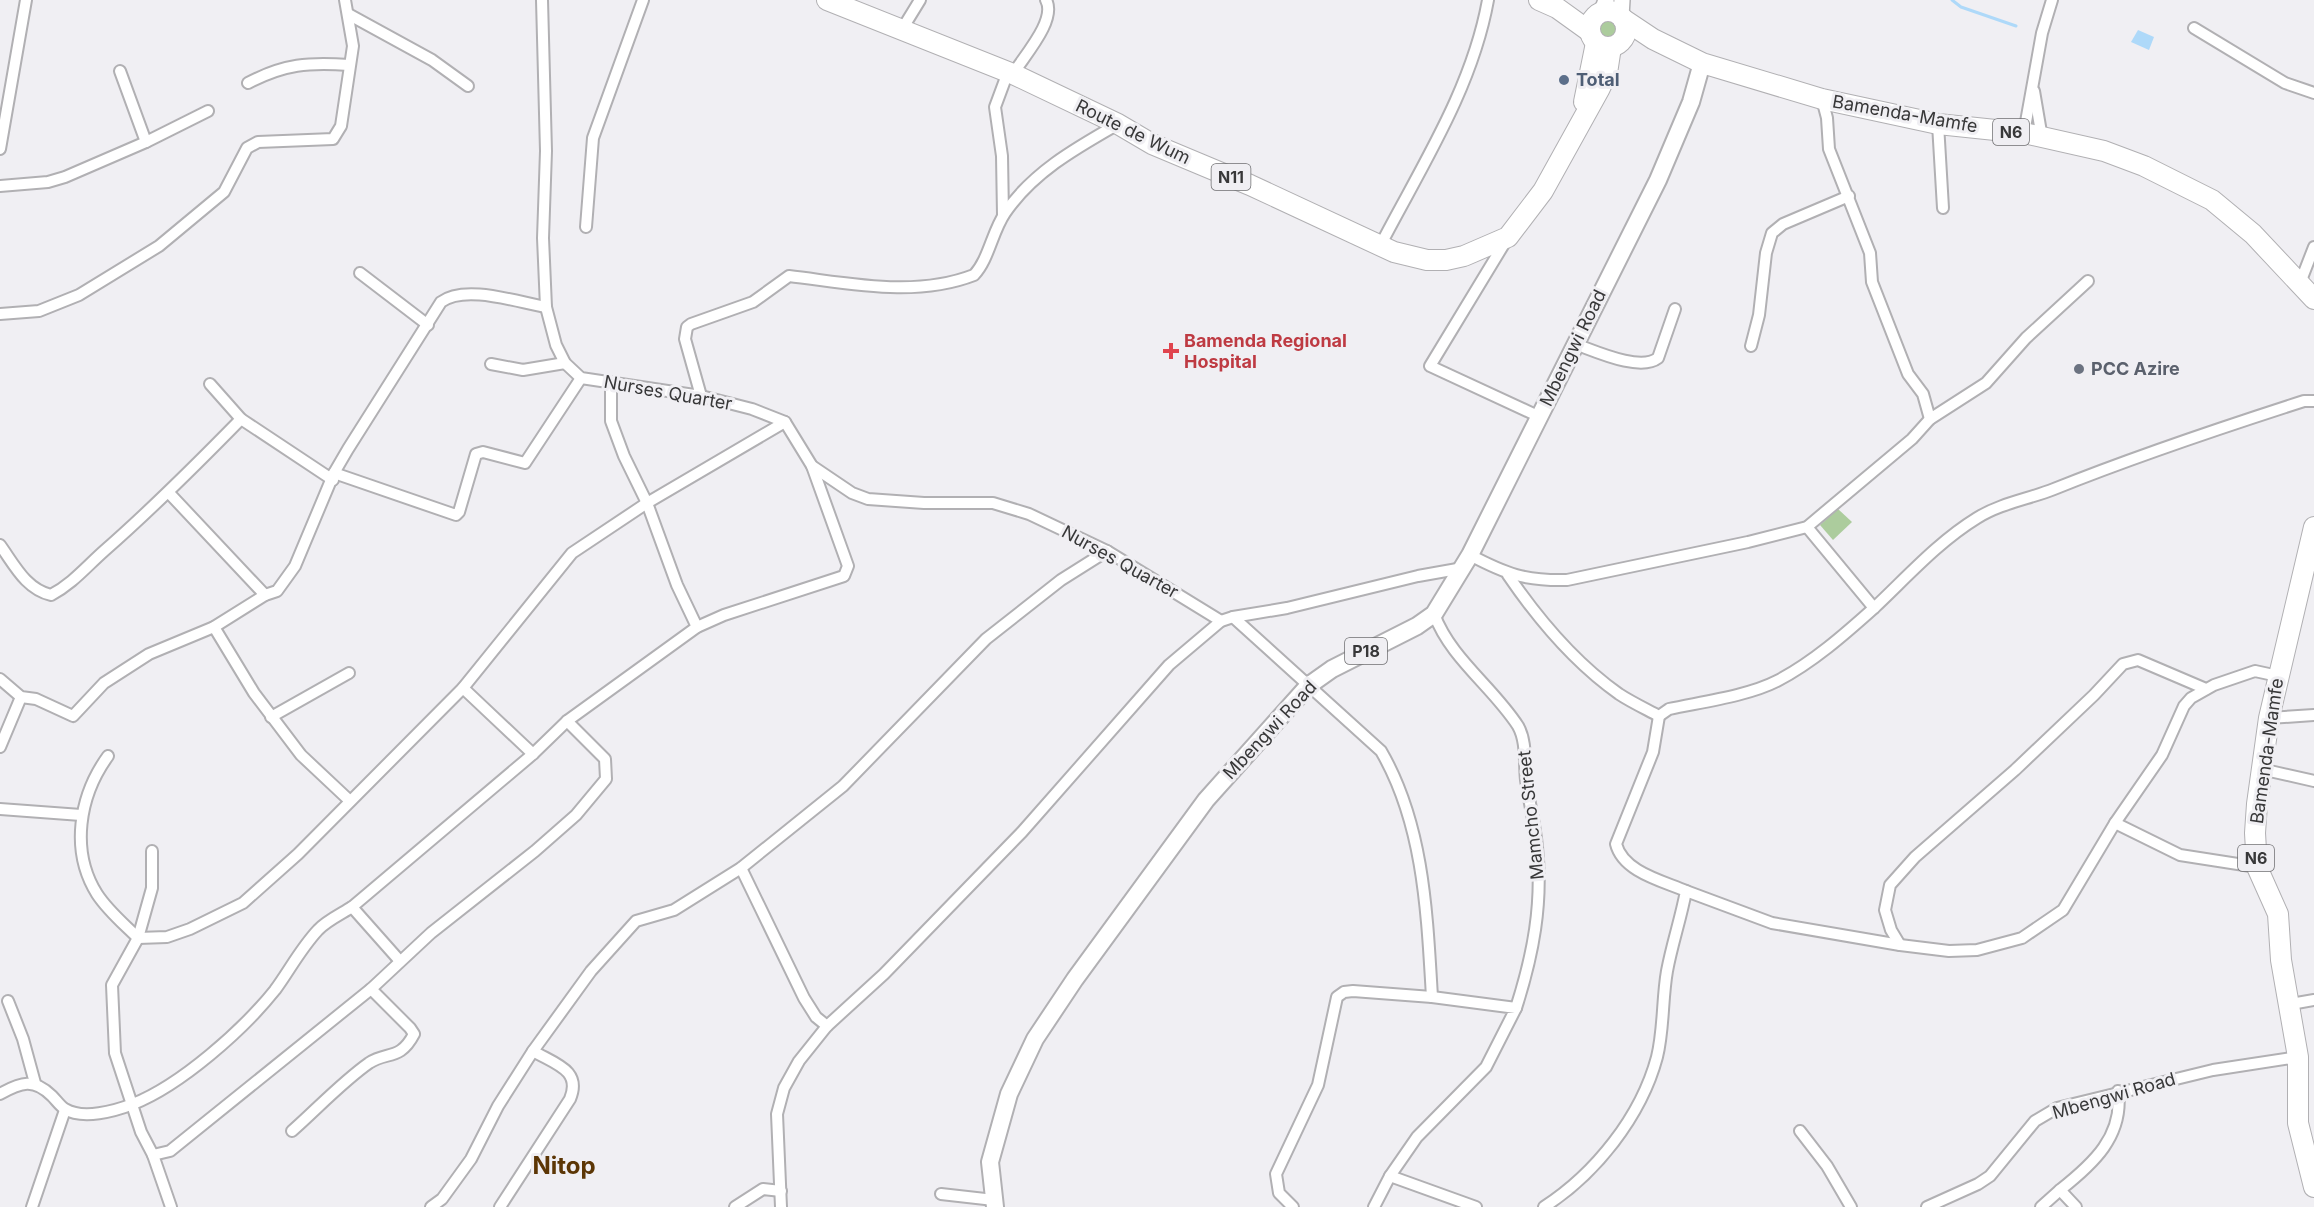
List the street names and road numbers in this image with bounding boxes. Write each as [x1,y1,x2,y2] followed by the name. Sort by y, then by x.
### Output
[1831,90,1979,137] street label: Bamenda-Mamfe
[1073,95,1194,168] street label: Route de Wum
[1993,119,2029,145] road number: N6
[1212,164,1250,190] road number: N11
[1535,286,1610,409] street label: Mbengwi Road
[602,371,734,414] street label: Nurses Quarter
[1058,521,1182,602] street label: Nurses Quarter
[1345,638,1387,664] road number: P18
[1219,676,1321,783] street label: Mbengwi Road
[2246,677,2287,825] street label: Bamenda-Mamfe
[1513,749,1548,881] street label: Mamcho Street
[2238,845,2274,871] road number: N6
[2050,1068,2178,1123] street label: Mbengwi Road

